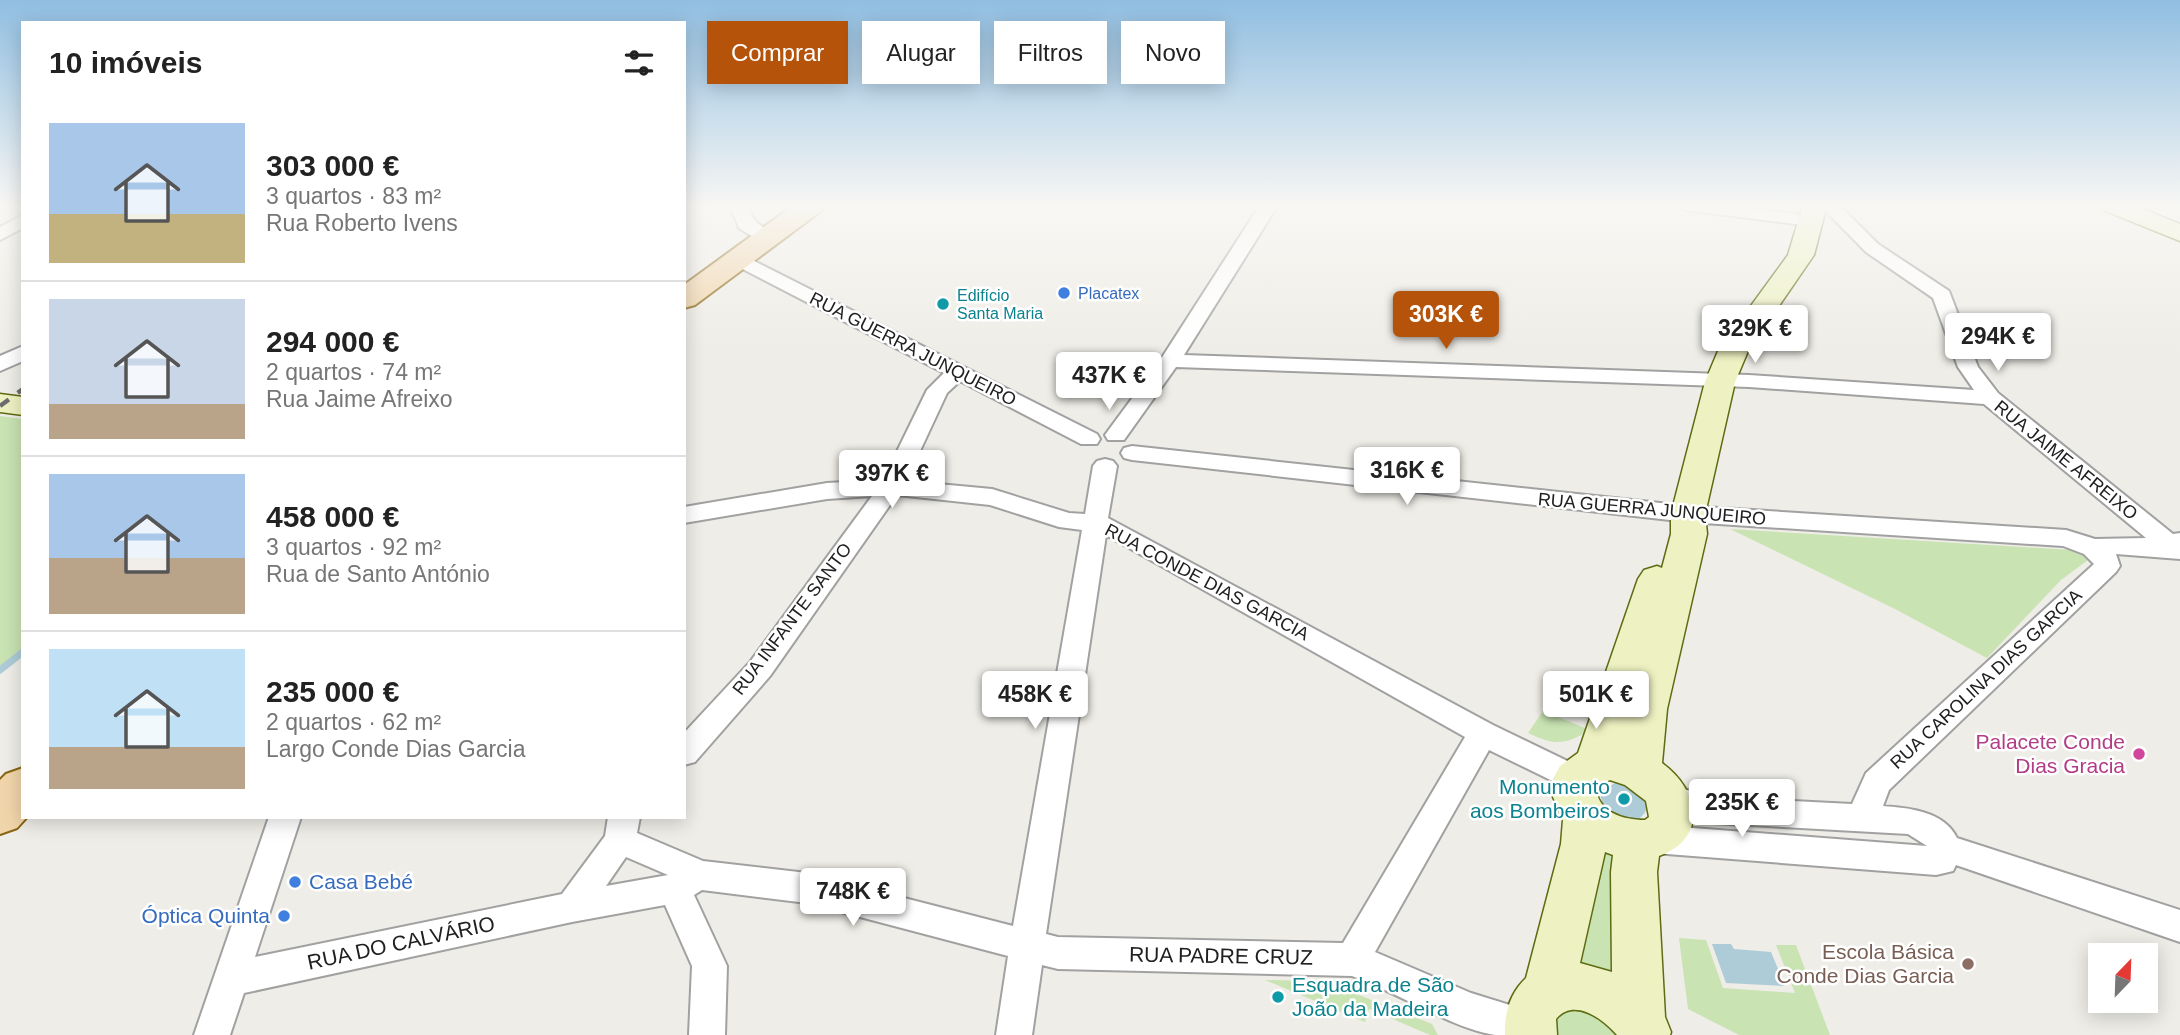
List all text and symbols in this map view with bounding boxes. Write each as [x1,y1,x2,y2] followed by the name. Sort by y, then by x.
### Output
[707,21,848,84] chip: Comprar
[862,21,980,84] chip: Alugar
[994,21,1107,84] chip: Filtros
[1121,21,1225,84] chip: Novo
[620,44,658,82] icon: filters
[49,46,202,79] text: 10 imóveis
[266,149,399,182] text: 303 000 €
[105,151,189,235] icon: home
[266,183,441,209] text: 3 quartos · 83 m²
[266,210,458,236] text: Rua Roberto Ivens
[1056,285,1072,301] marker: Placatex
[1078,285,1139,302] place label: Placatex
[957,287,1043,322] place label: Edifício Santa Maria
[806,288,1020,410] street label: RUA GUERRA JUNQUEIRO
[1389,292,1503,351] pin: 303K €
[935,296,951,312] marker: Edifício Santa Maria
[1409,301,1483,327] text: 303K €
[1698,306,1812,365] pin: 329K €
[1941,314,2055,373] pin: 294K €
[1718,315,1792,341] text: 329K €
[1961,323,2035,349] text: 294K €
[266,325,399,358] text: 294 000 €
[105,327,189,411] icon: home
[1052,352,1166,412] pin: 437K €
[266,359,441,385] text: 2 quartos · 74 m²
[1072,362,1146,388] text: 437K €
[266,386,453,412] text: Rua Jaime Afreixo
[1991,396,2141,524] street label: RUA JAIME AFREIXO
[1350,448,1464,507] pin: 316K €
[835,450,949,510] pin: 397K €
[1370,457,1444,483] text: 316K €
[855,460,929,486] text: 397K €
[1537,489,1767,529] street label: RUA GUERRA JUNQUEIRO
[266,500,399,533] text: 458 000 €
[105,502,189,586] icon: home
[1102,520,1312,644] street label: RUA CONDE DIAS GARCIA
[266,534,441,560] text: 3 quartos · 92 m²
[728,539,856,699] street label: RUA INFANTE SANTO
[266,561,490,587] text: Rua de Santo António
[1886,585,2086,773] street label: RUA CAROLINA DIAS GARCIA
[978,672,1092,731] pin: 458K €
[1539,672,1653,731] pin: 501K €
[266,675,399,708] text: 235 000 €
[105,677,189,761] icon: home
[998,681,1072,707] text: 458K €
[1559,681,1633,707] text: 501K €
[266,709,441,735] text: 2 quartos · 62 m²
[1976,730,2125,777] place label: Palacete Conde Dias Gracia
[266,736,526,762] text: Largo Conde Dias Garcia
[2131,746,2147,762] marker: Palacete Conde Dias Gracia
[1470,775,1610,822] place label: Monumento aos Bombeiros
[1685,780,1799,839] pin: 235K €
[1705,789,1779,815] text: 235K €
[1616,791,1632,807] marker: Monumento aos Bombeiros
[796,869,910,928] pin: 748K €
[309,870,413,893] place label: Casa Bebé
[287,874,303,890] marker: Casa Bebé
[816,878,890,904] text: 748K €
[142,904,270,927] place label: Óptica Quinta
[276,908,292,924] marker: Óptica Quinta
[305,911,497,974] street label: RUA DO CALVÁRIO
[1777,940,1954,987] place label: Escola Básica Conde Dias Garcia
[1129,942,1313,969] street label: RUA PADRE CRUZ
[2088,943,2158,1013] north arrow
[2088,943,2158,1013] map controls
[1960,956,1976,972] marker: Escola Básica Conde Dias Garcia
[1292,973,1454,1020] place label: Esquadra de São João da Madeira
[1270,989,1286,1005] marker: Esquadra de São João da Madeira

